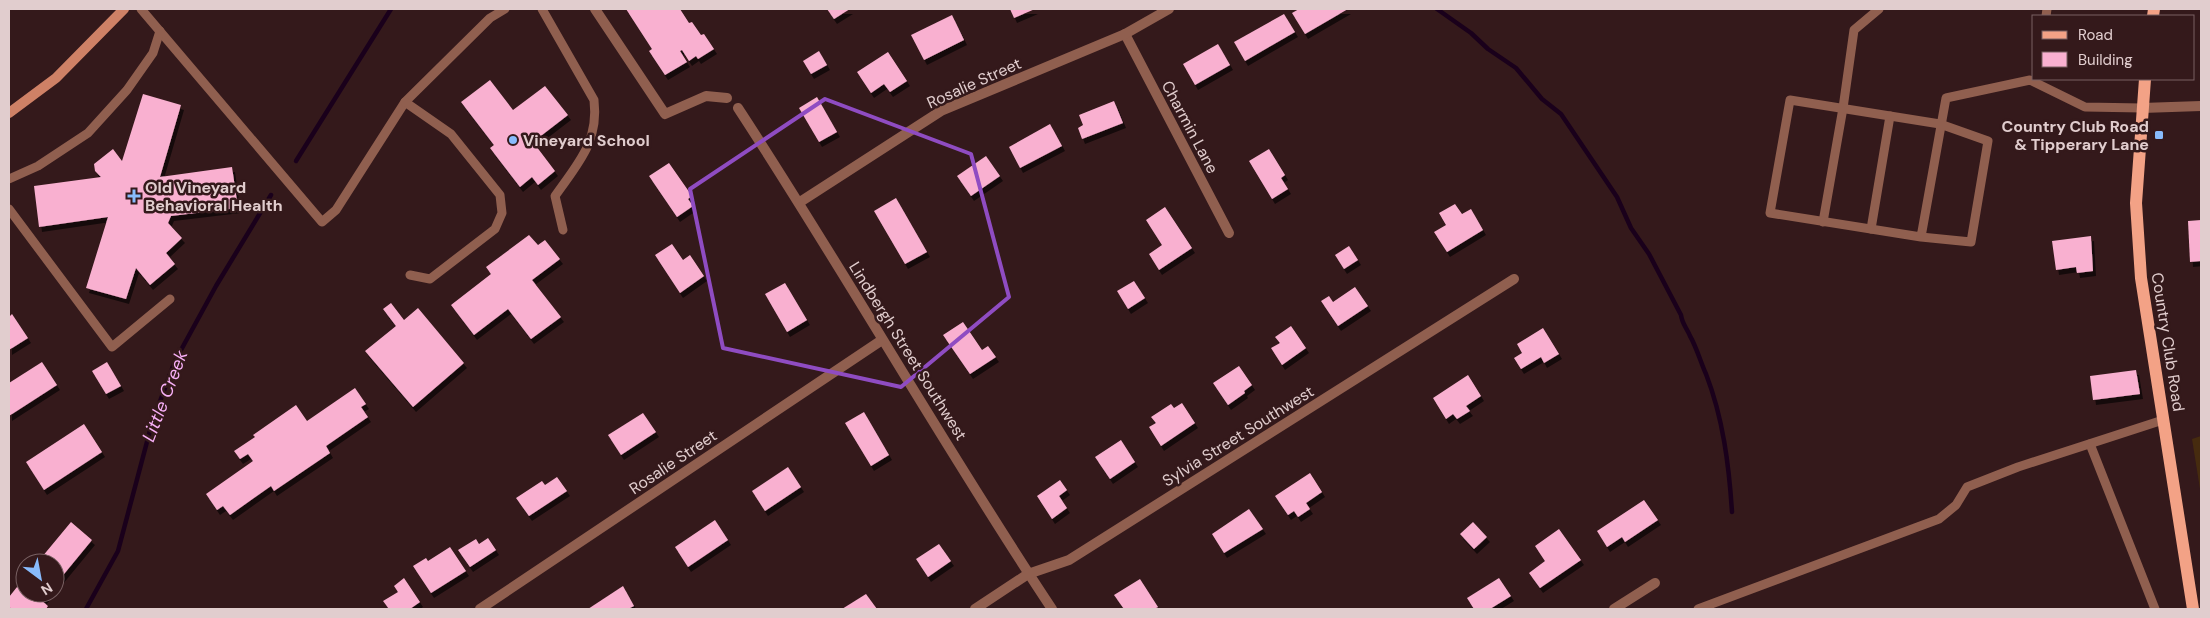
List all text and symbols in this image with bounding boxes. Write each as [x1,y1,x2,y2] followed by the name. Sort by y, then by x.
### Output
[2032,15,2195,80] legend
[2078,25,2113,45] text: Road
[2078,50,2133,70] text: Building
[923,53,1025,113] street label: Rosalie Street
[1157,77,1223,177] street label: Charmin Lane
[2001,116,2149,155] place label: Country Club Road & Tipperary Lane
[2153,129,2165,141] marker: Country Club Road & Tipperary Lane
[523,130,650,151] place label: Vineyard School
[507,134,519,146] marker: Vineyard School
[145,177,283,216] place label: Old Vineyard Behavioral Health
[127,189,141,203] marker: Old Vineyard Behavioral Health
[844,258,972,444] street label: Lindbergh Street Southwest
[2147,271,2189,413] street label: Country Club Road
[137,346,194,445] water label: Little Creek
[1158,381,1318,491] street label: Sylvia Street Southwest
[625,425,721,499] street label: Rosalie Street
[15,553,65,603] north arrow
[38,579,56,599] text: N

